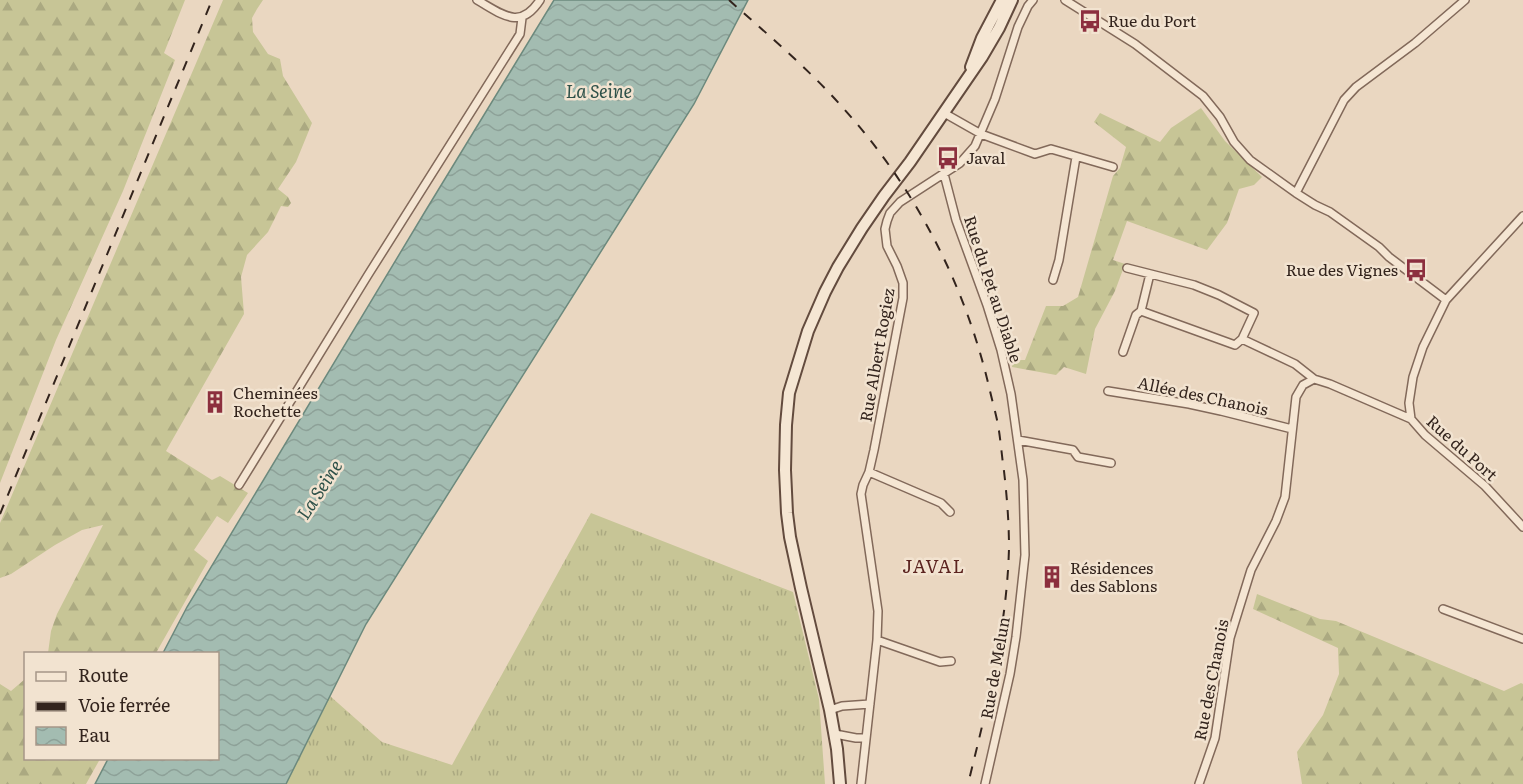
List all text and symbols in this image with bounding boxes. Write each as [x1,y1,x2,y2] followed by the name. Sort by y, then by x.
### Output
[1077,8,1103,34] bus stop icon: Rue du Port
[1108,8,1197,32] place label: Rue du Port
[566,77,632,104] water label: La Seine
[935,145,961,171] bus stop icon: Javal
[966,145,1005,169] place label: Javal
[959,212,1029,365] street label: Rue du Pet au Diable
[1286,257,1398,281] place label: Rue des Vignes
[1403,257,1429,283] bus stop icon: Rue des Vignes
[852,286,900,424] street label: Rue Albert Rogiez
[1136,369,1271,421] street label: Allée des Chanois
[233,380,318,422] place label: Cheminées Rochette
[202,389,228,415] building icon: Cheminées Rochette
[1422,409,1504,486] street label: Rue du Port
[289,454,348,524] water label: La Seine
[902,552,966,579] district label: JAVAL
[1070,555,1157,597] place label: Résidences des Sablons
[1039,564,1065,590] building icon: Résidences des Sablons
[973,614,1015,721] street label: Rue de Melun
[1186,617,1234,743] street label: Rue des Chanois
[24,652,219,760] legend
[78,661,128,688] text: Route
[78,691,170,718] text: Voie ferrée
[78,721,110,748] text: Eau

